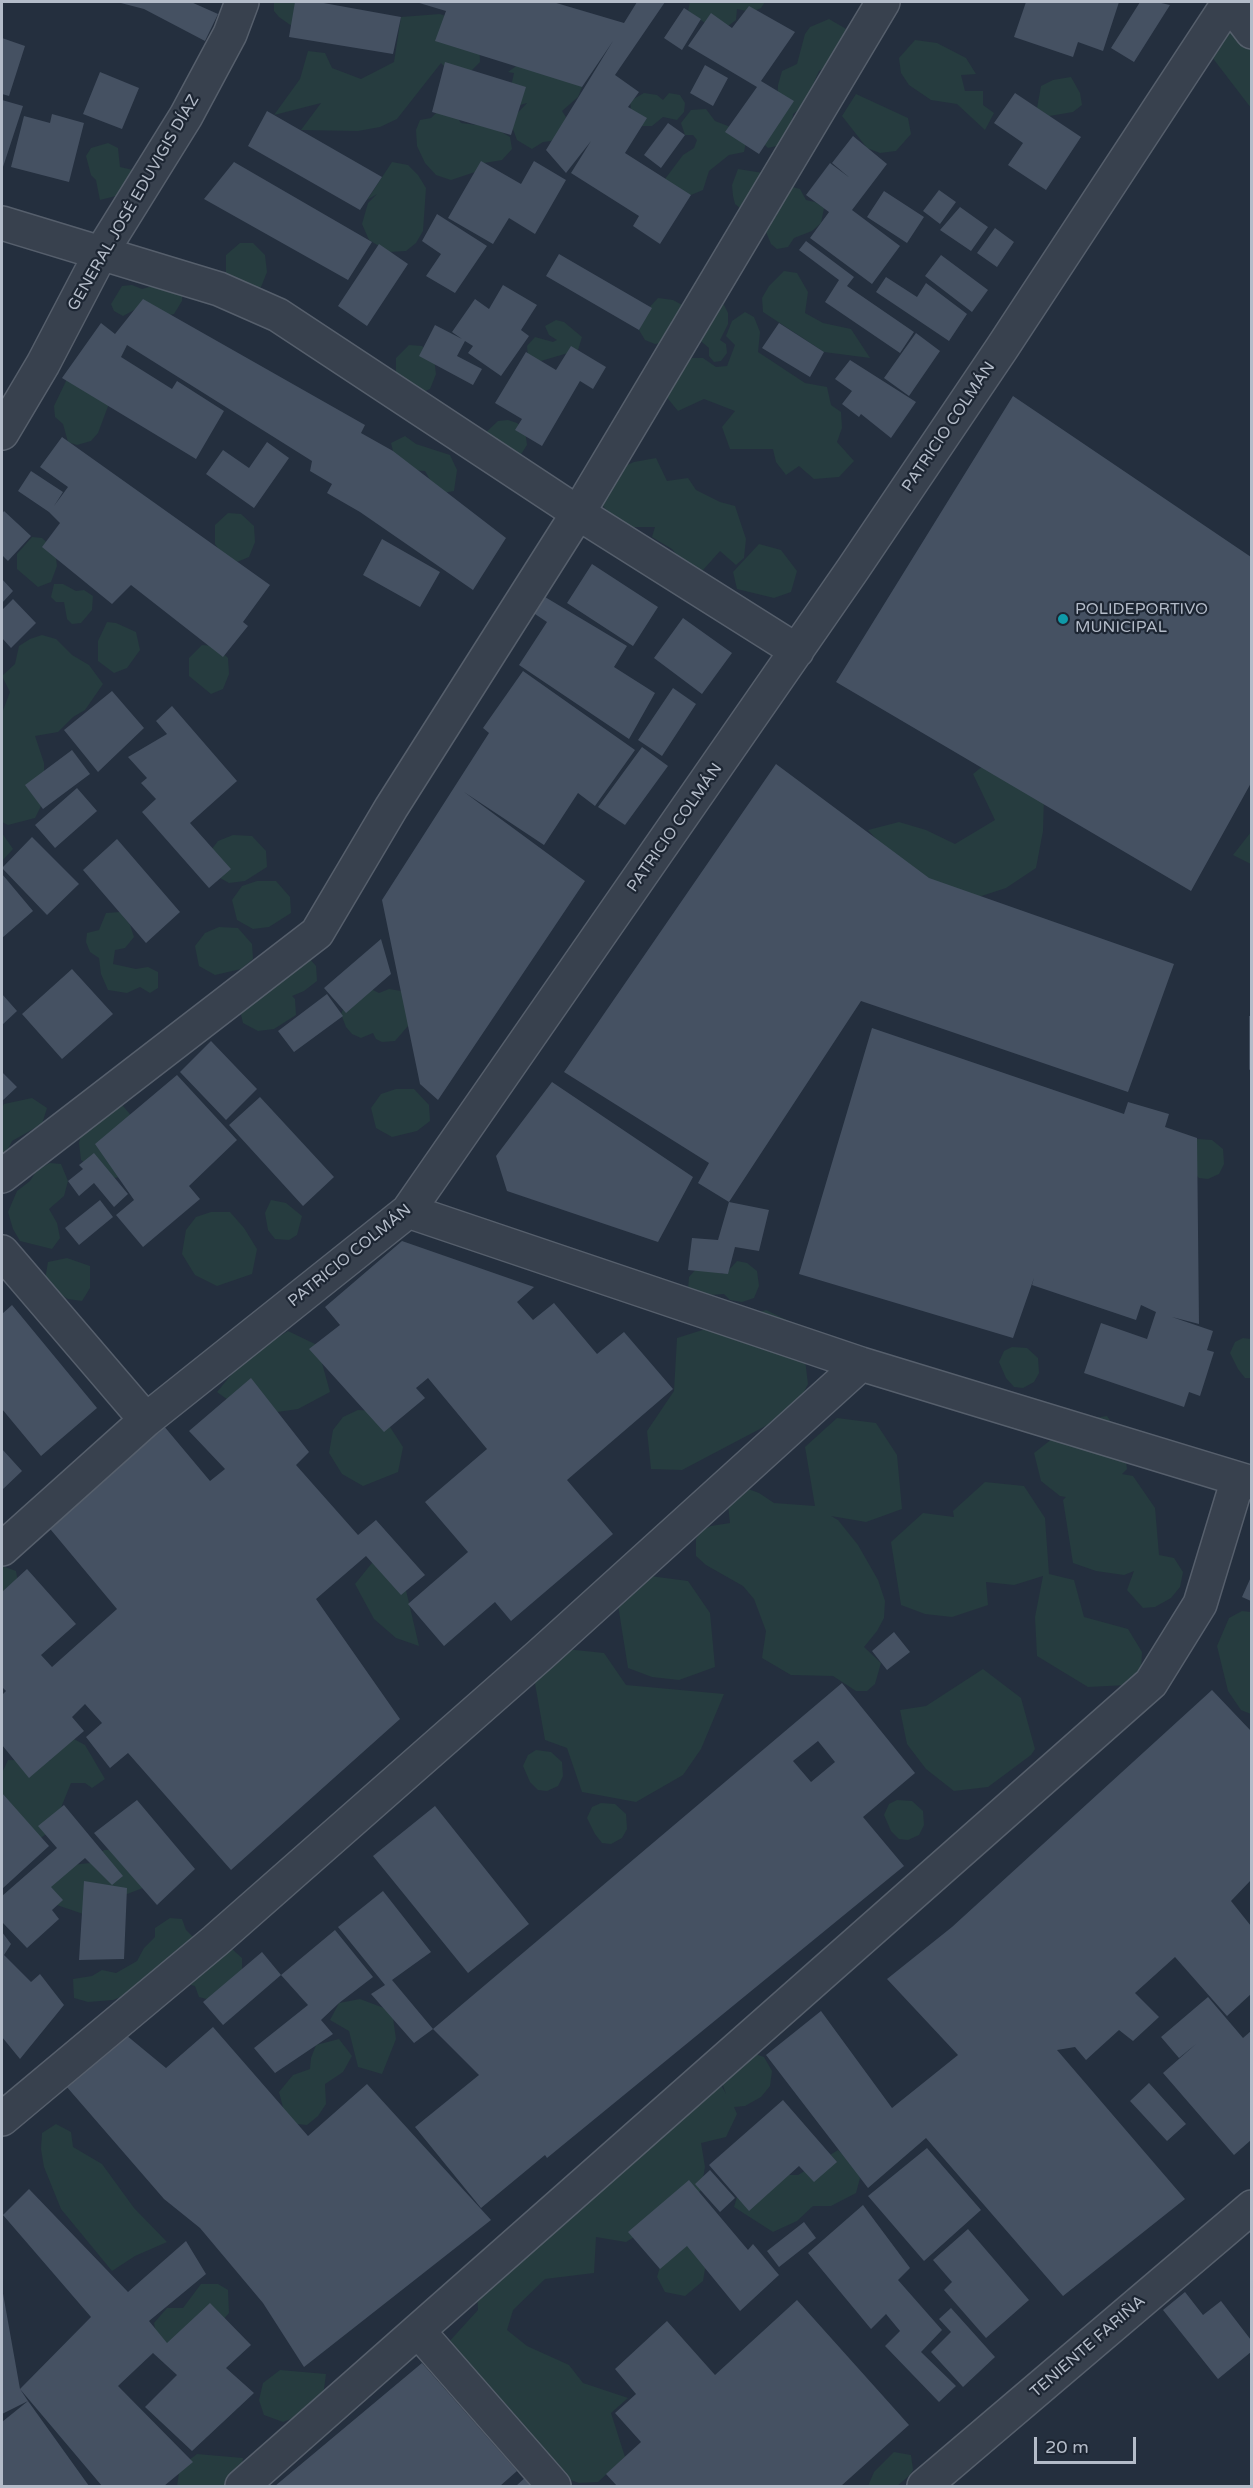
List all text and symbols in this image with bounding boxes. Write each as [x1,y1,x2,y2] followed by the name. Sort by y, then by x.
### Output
[64,92,204,314] street label: GENERAL JOSÉ EDUVIGIS DÍAZ
[898,358,1000,496] street label: PATRICIO COLMÁN
[1075,600,1208,638] place label: POLIDEPORTIVO MUNICIPAL
[1056,612,1070,626] marker: POLIDEPORTIVO MUNICIPAL
[623,760,727,896] street label: PATRICIO COLMÁN
[285,1200,415,1312] street label: PATRICIO COLMÁN
[1027,2292,1149,2402] street label: TENIENTE FARIÑA
[1037,2425,1139,2463] scale bar
[1045,2436,1089,2458] text: 20 m

